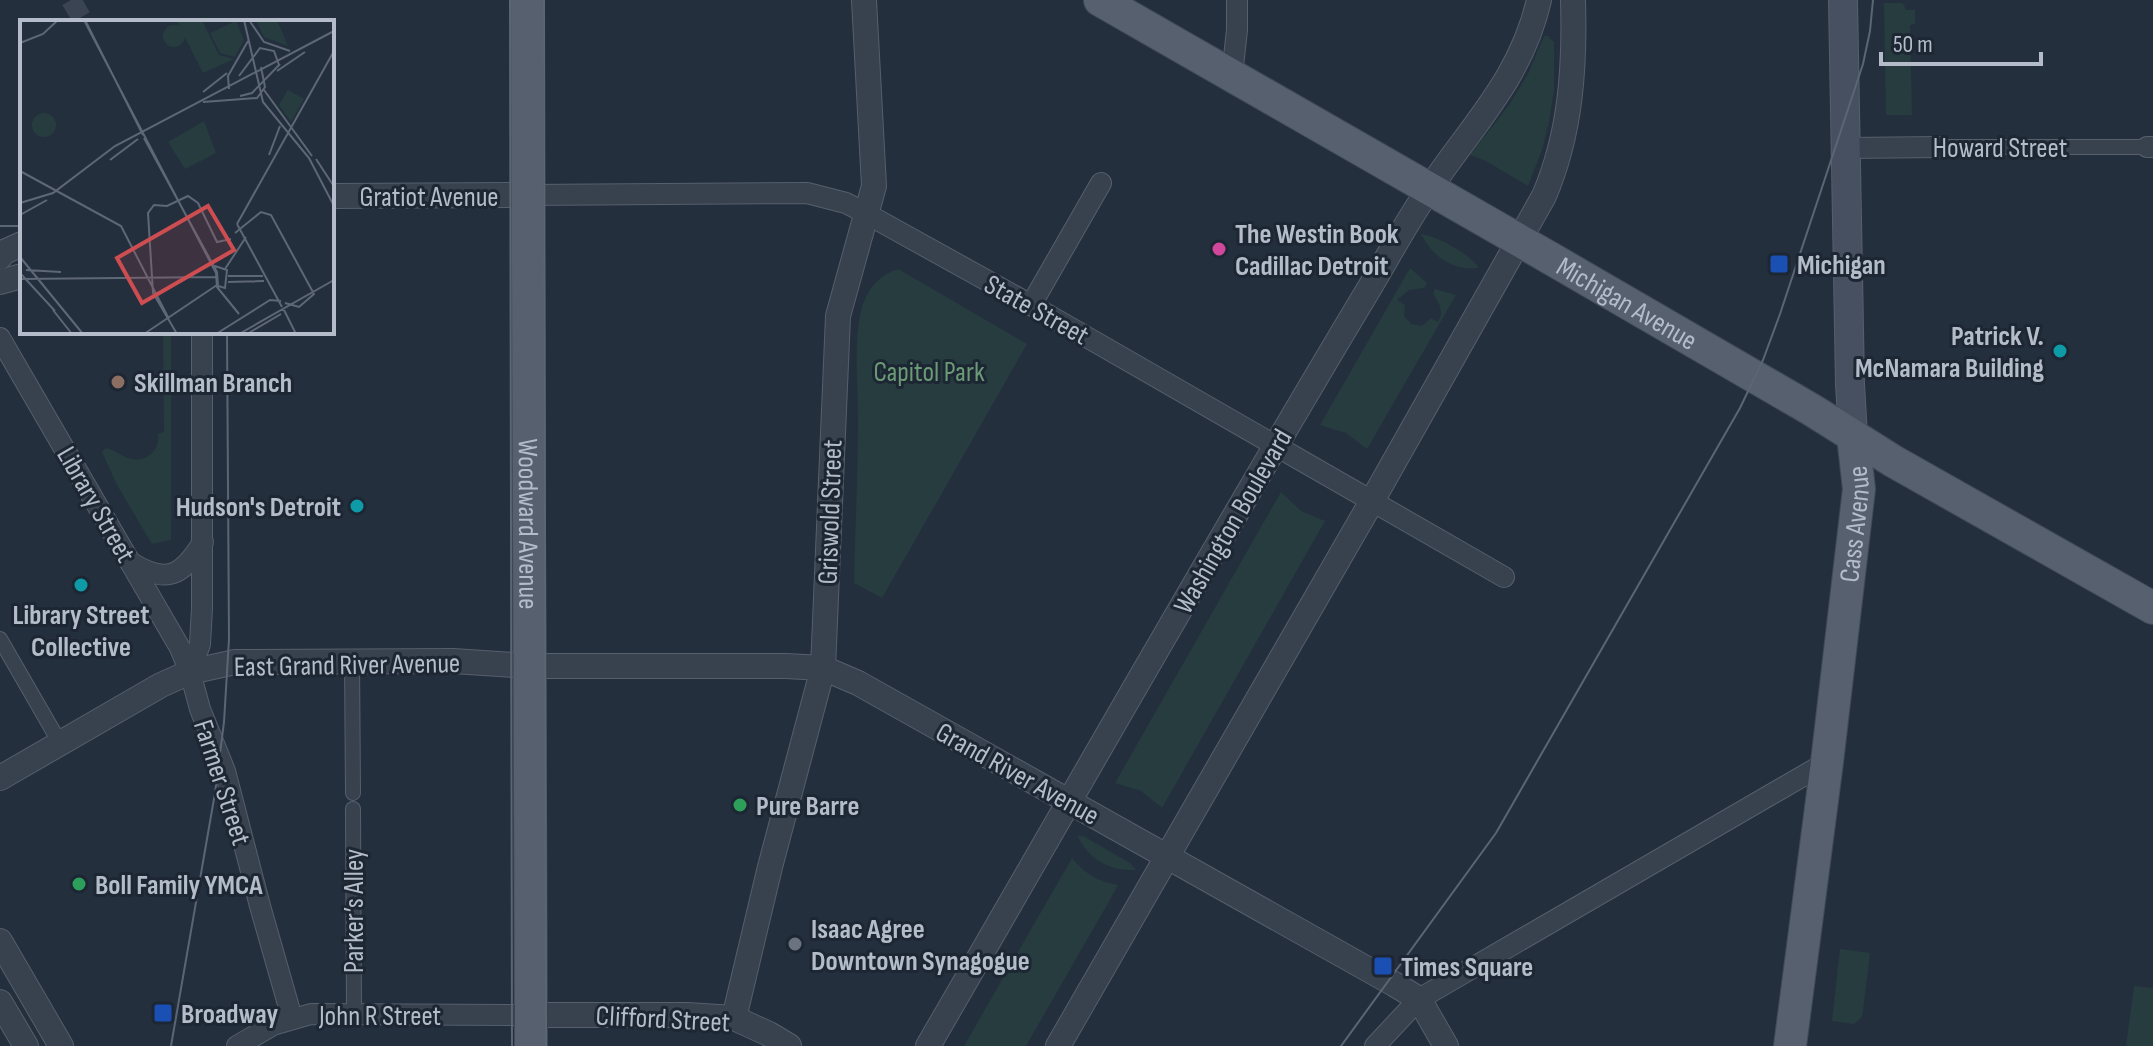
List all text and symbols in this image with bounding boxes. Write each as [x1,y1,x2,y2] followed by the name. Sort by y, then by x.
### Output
[1881,16,2041,66] scale bar
[20,20,334,334] inset map
[1893,30,1933,59] text: 50 m
[1933,132,2067,165] street label: Howard Street
[359,181,499,214] street label: Gratiot Avenue
[1235,218,1399,283] place label: The Westin Book Cadillac Detroit
[1210,240,1228,258] marker: The Westin Book Cadillac Detroit
[1797,249,1886,282] place label: Michigan
[1550,250,1703,358] street label: Michigan Avenue
[1768,253,1790,275] marker: Michigan
[978,268,1094,352] street label: State Street
[1855,320,2044,385] place label: Patrick V. McNamara Building
[2051,342,2069,360] marker: Patrick V. McNamara Building
[873,356,985,389] park label: Capitol Park
[134,367,292,400] place label: Skillman Branch
[109,373,127,391] marker: Skillman Branch
[1167,424,1299,620] street label: Washington Boulevard
[511,438,544,610] street label: Woodward Avenue
[811,439,850,585] street label: Griswold Street
[49,441,142,569] street label: Library Street
[1833,464,1877,584] street label: Cass Avenue
[176,491,341,524] place label: Hudson's Detroit
[348,497,366,515] marker: Hudson's Detroit
[72,576,90,594] marker: Library Street Collective
[13,599,149,664] place label: Library Street Collective
[234,647,461,684] street label: East Grand River Avenue
[186,716,257,849] street label: Farmer Street
[930,716,1105,833] street label: Grand River Avenue
[756,790,859,823] place label: Pure Barre
[731,796,749,814] marker: Pure Barre
[338,849,371,973] street label: Parker’s Alley
[95,869,263,902] place label: Boll Family YMCA
[70,875,88,893] marker: Boll Family YMCA
[811,913,1030,978] place label: Isaac Agree Downtown Synagogue
[786,935,804,953] marker: Isaac Agree Downtown Synagogue
[1401,951,1533,984] place label: Times Square
[1372,955,1394,977] marker: Times Square
[181,998,278,1031] place label: Broadway
[318,1000,441,1033] street label: John R Street
[595,1000,731,1039] street label: Clifford Street
[152,1002,174,1024] marker: Broadway

